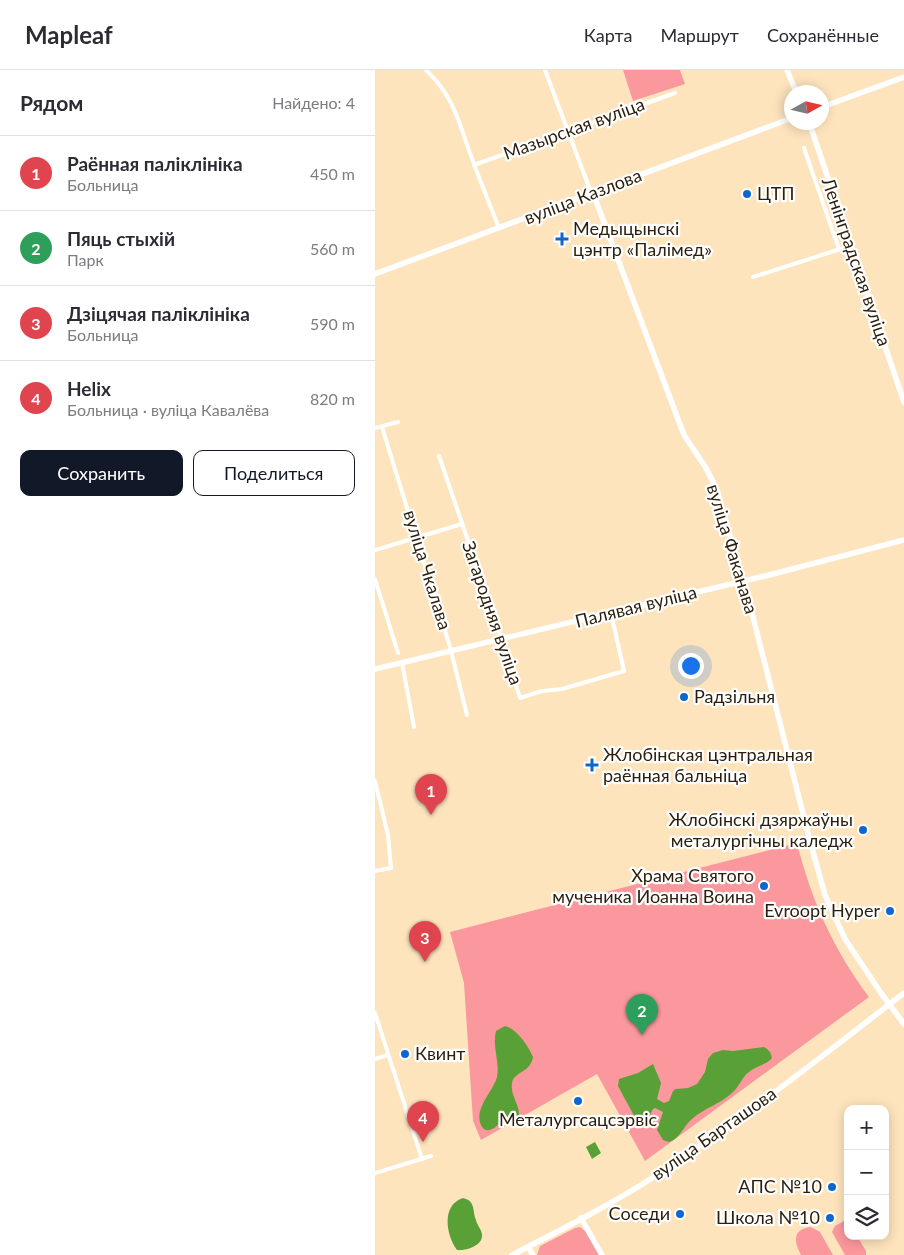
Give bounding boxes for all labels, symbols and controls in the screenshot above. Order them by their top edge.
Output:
text: Mapleaf [25,20,113,49]
text: Карта [584,24,632,46]
text: Маршрут [660,24,739,46]
text: Сохранённые [767,24,879,46]
north arrow [784,85,829,130]
text: Рядом [20,90,83,115]
street label: Мазырская вуліца [500,92,647,164]
text: Найдено: 4 [272,93,355,112]
text: Раённая паліклініка [67,152,243,175]
text: 1 [31,164,41,183]
text: 450 m [310,164,355,183]
street label: вуліца Казлова [521,164,644,229]
street label: Ленінградская вуліца [817,174,896,349]
text: Больница [67,175,139,194]
place label: ЦТП [757,182,795,204]
marker: ЦТП [741,188,753,200]
place label: Медыцынскі цэнтр «Палімед» [573,217,712,260]
text: Пяць стыхій [67,227,175,250]
marker: Медыцынскі цэнтр «Палімед» [555,232,569,246]
text: 2 [31,239,41,258]
text: 560 m [310,239,355,258]
text: Парк [67,250,104,269]
text: Дзіцячая паліклініка [67,302,250,325]
text: 3 [31,314,41,333]
text: 590 m [310,314,355,333]
text: Больница [67,325,139,344]
text: Helix [67,377,111,400]
text: 4 [31,389,41,408]
text: 820 m [310,389,355,408]
text: Больница · вуліца Кавалёва [67,400,269,419]
button: Сохранить [20,450,183,496]
button: Поделиться [193,450,355,496]
street label: вуліца Факанава [703,481,763,616]
street label: вуліца Чкалава [399,507,457,632]
street label: Загародняя вуліца [458,538,528,688]
street label: Палявая вуліца [573,580,699,632]
your location [678,653,704,679]
place label: Радзільня [694,685,775,707]
marker: Радзільня [678,691,690,703]
place label: Жлобінская цэнтральная раённая бальніца [603,743,813,786]
marker: Жлобінская цэнтральная раённая бальніца [585,758,599,772]
pin: 1 [415,774,447,815]
place label: Жлобінскі дзяржаўны металургічны каледж [669,808,853,851]
marker: Жлобінскі дзяржаўны металургічны каледж [857,824,869,836]
place label: Храма Святого мученика Иоанна Воина [552,864,754,907]
marker: Храма Святого мученика Иоанна Воина [758,880,770,892]
place label: Evroopt Hyper [764,899,880,921]
marker: Evroopt Hyper [884,905,896,917]
pin: 3 [409,921,441,962]
pin: 2 [626,994,658,1035]
place label: Квинт [415,1042,465,1064]
marker: Квинт [399,1048,411,1060]
street label: вуліца Барташова [647,1082,780,1184]
marker: Металургсацсэрвіс [572,1095,584,1107]
pin: 4 [407,1101,439,1142]
map controls [844,1105,889,1240]
button: + [844,1105,889,1150]
place label: Металургсацсэрвіс [499,1108,657,1130]
button: − [844,1150,889,1195]
place label: АПС №10 [738,1175,822,1197]
marker: АПС №10 [826,1181,838,1193]
button: layers [844,1195,889,1240]
place label: Соседи [609,1202,670,1224]
place label: Школа №10 [716,1206,820,1228]
marker: Соседи [674,1208,686,1220]
marker: Школа №10 [824,1212,836,1224]

